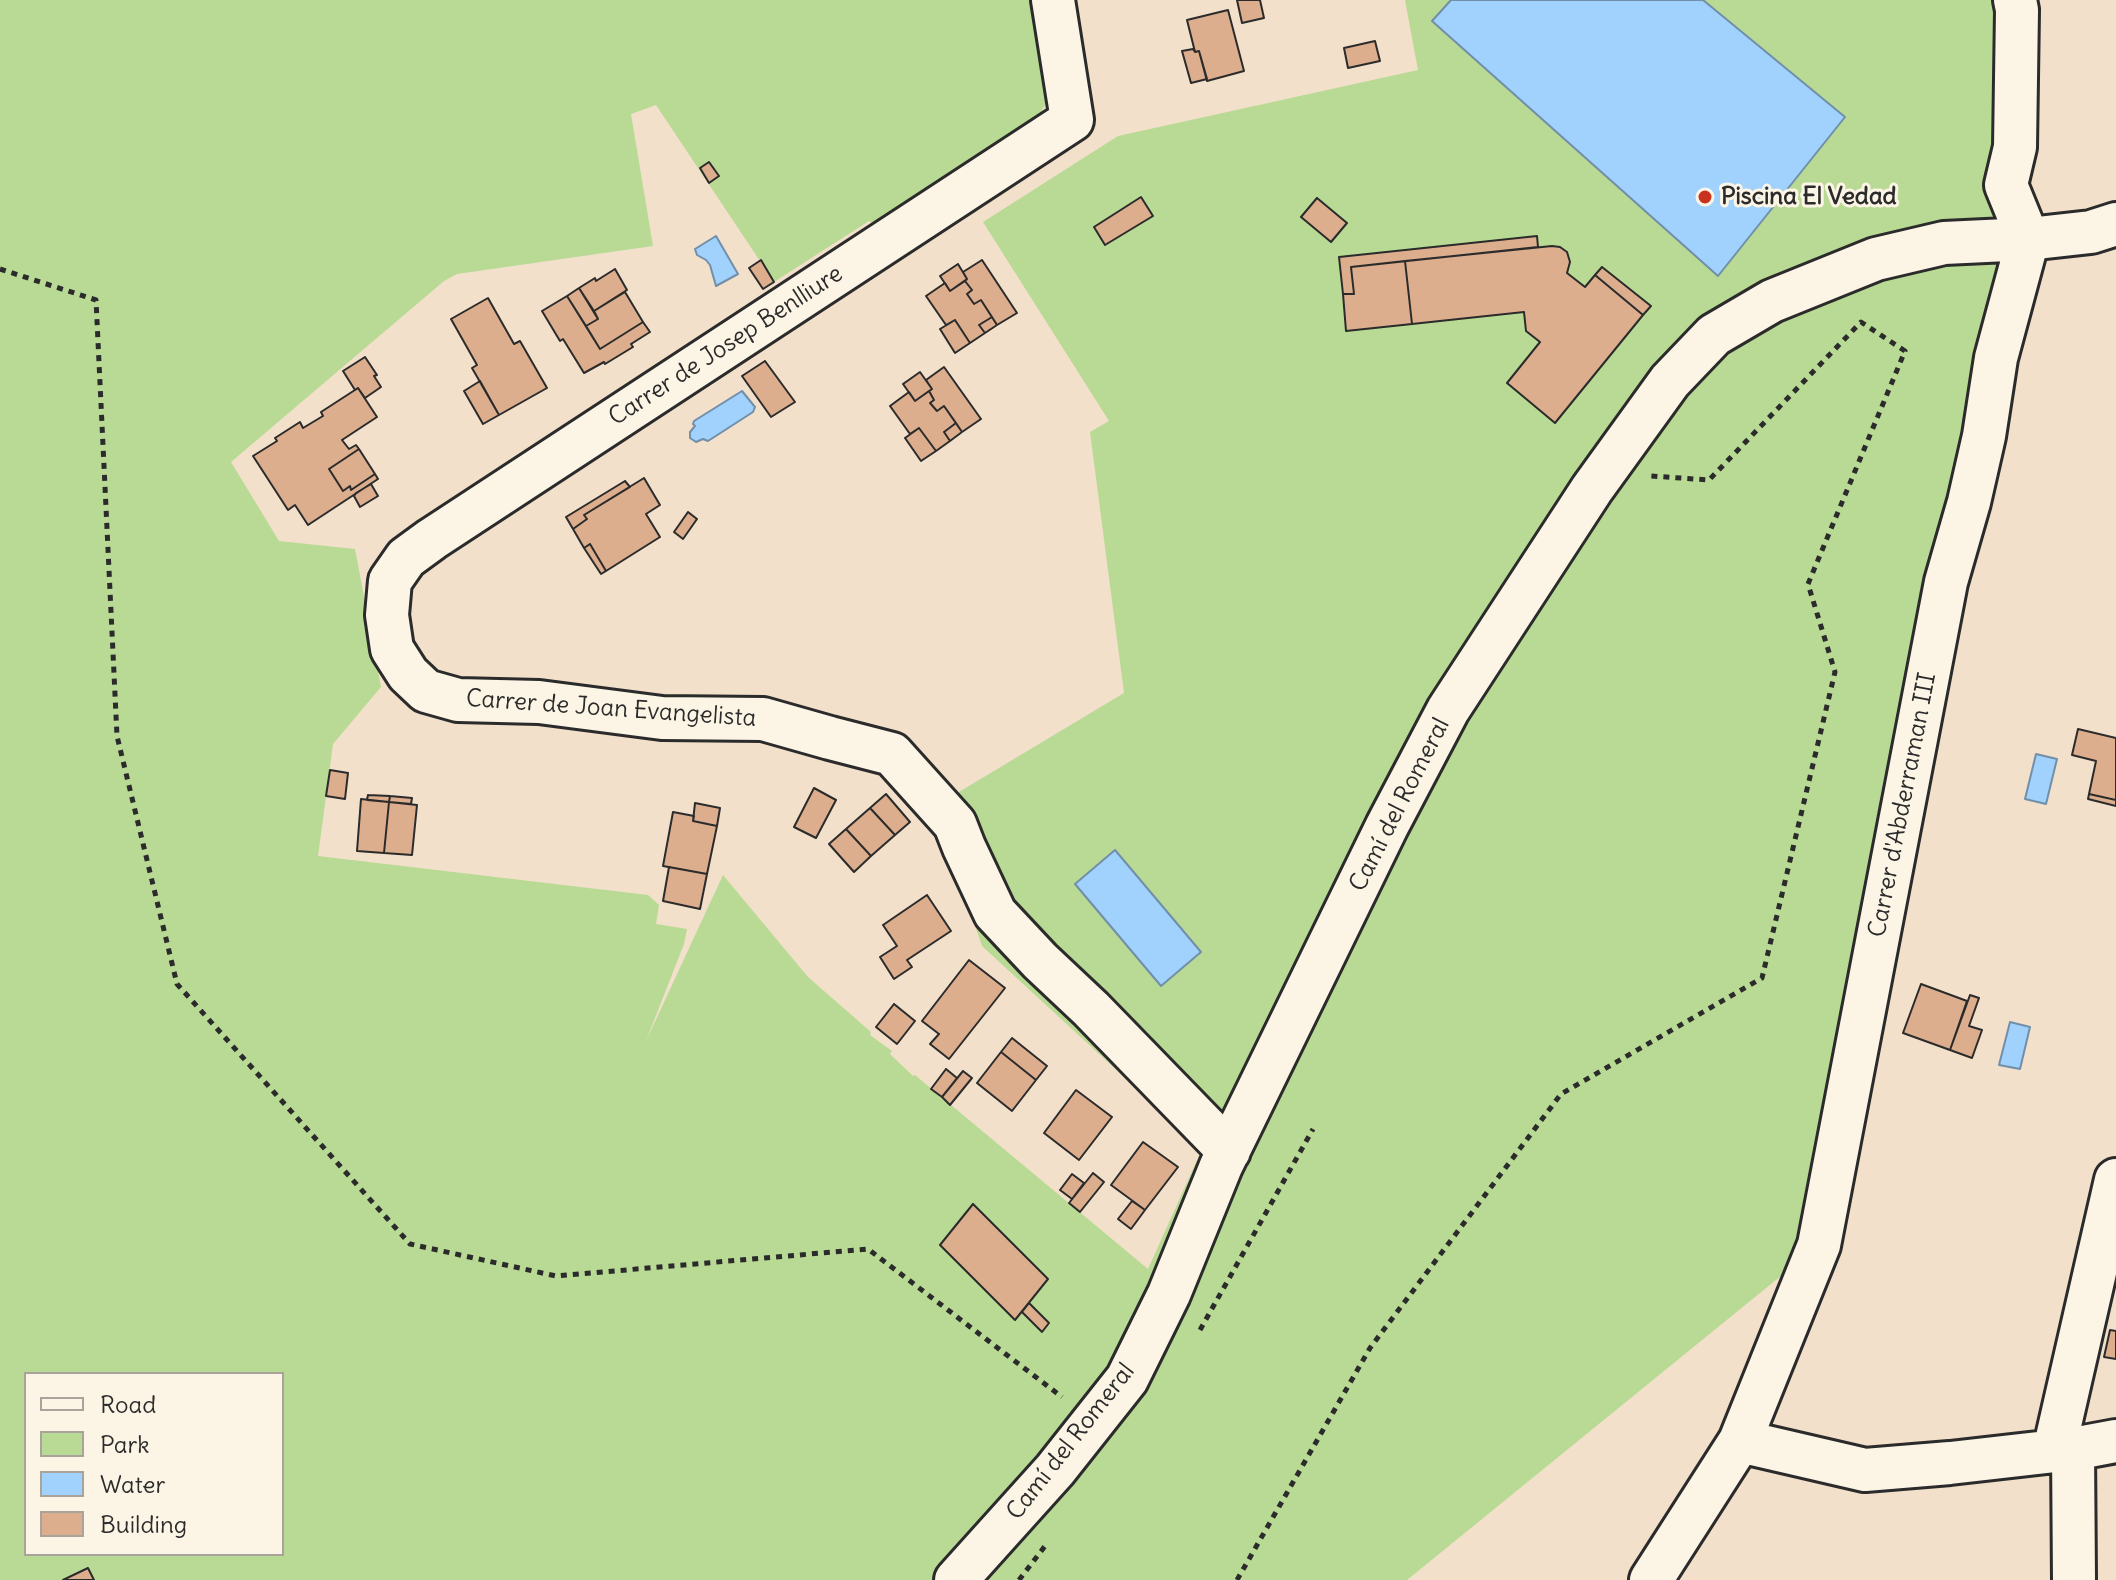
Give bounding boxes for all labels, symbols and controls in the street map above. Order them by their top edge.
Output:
place label: Piscina El Vedad [1721,183,1897,211]
marker: Piscina El Vedad [1696,188,1714,206]
street label: Carrer de Josep Benlliure [604,260,848,432]
street label: Carrer d'Abderraman III [1863,670,1943,940]
street label: Carrer de Joan Evangelista [465,684,757,734]
street label: Camí del Romeral [1344,714,1456,896]
street label: Camí del Romeral [1001,1358,1141,1526]
legend [24,1372,284,1556]
text: Road [100,1389,156,1419]
text: Park [100,1429,150,1459]
text: Water [100,1469,165,1499]
text: Building [100,1509,187,1539]

